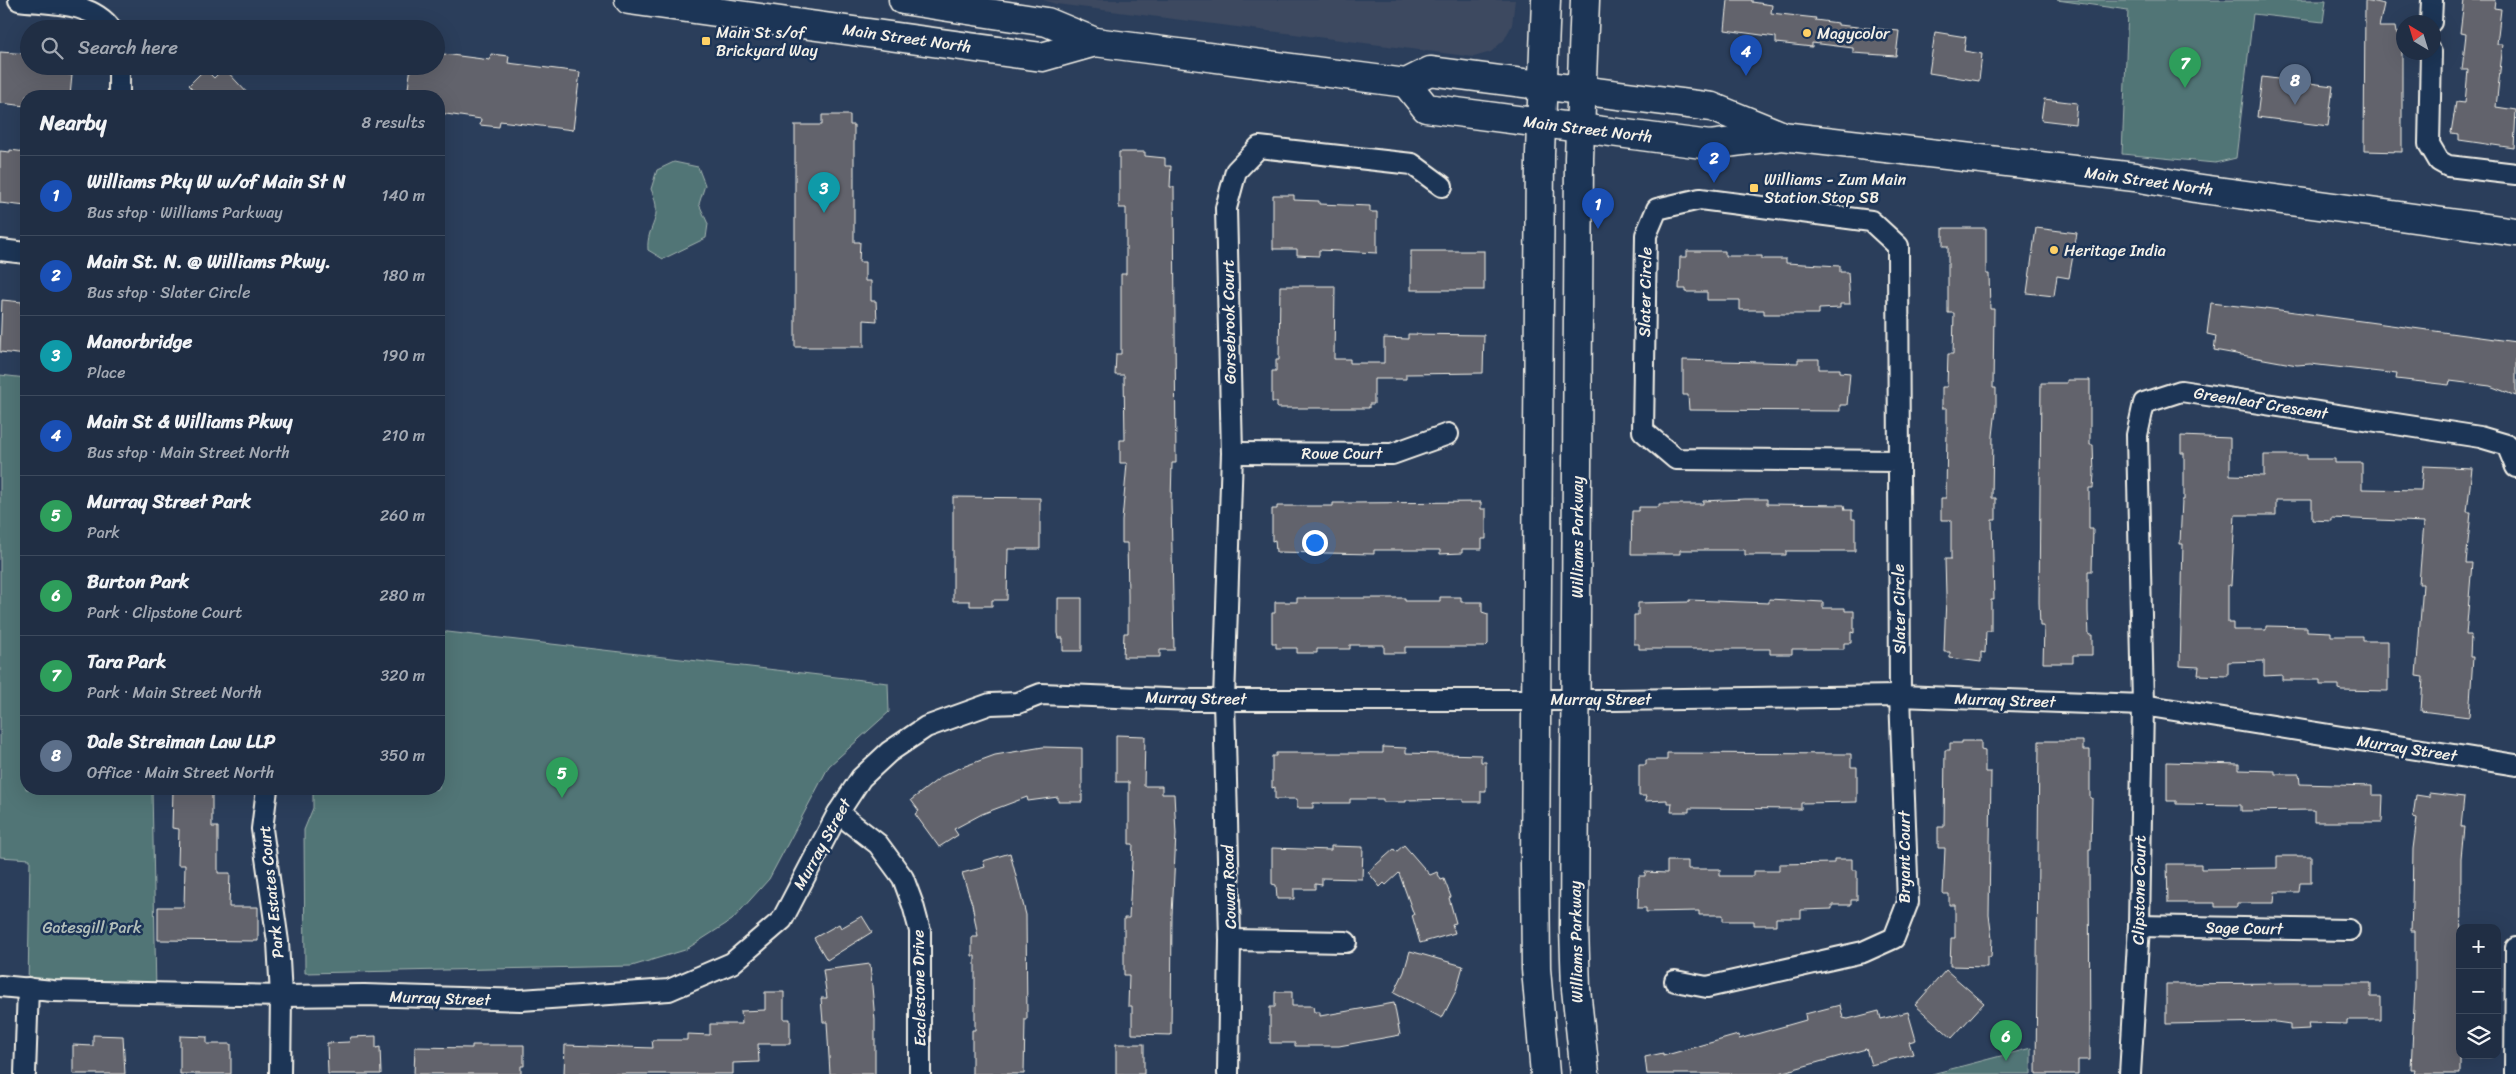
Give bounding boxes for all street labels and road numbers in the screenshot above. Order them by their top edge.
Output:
street label: Main Street North [841,15,973,61]
street label: Main Street North [1522,107,1654,151]
street label: Main Street North [2083,158,2215,204]
street label: Slater Circle [1630,247,1660,337]
street label: Gorsebrook Court [1213,260,1245,384]
street label: Greenleaf Crescent [2192,378,2331,428]
street label: Rowe Court [1302,439,1383,468]
street label: Williams Parkway [1563,475,1592,598]
street label: Slater Circle [1884,564,1914,654]
street label: Murray Street [1145,683,1247,713]
street label: Murray Street [1954,684,2057,716]
street label: Murray Street [1550,685,1652,714]
street label: Murray Street [2355,726,2460,770]
street label: Murray Street [785,792,859,895]
street label: Bryant Court [1890,810,1919,903]
street label: Park Estates Court [250,824,292,960]
street label: Clipstone Court [2124,835,2154,945]
street label: Cowan Road [1213,843,1245,930]
street label: Williams Parkway [1560,880,1592,1003]
street label: Sage Court [2205,913,2284,943]
street label: Ecclestone Drive [903,929,935,1047]
street label: Murray Street [389,982,492,1014]

